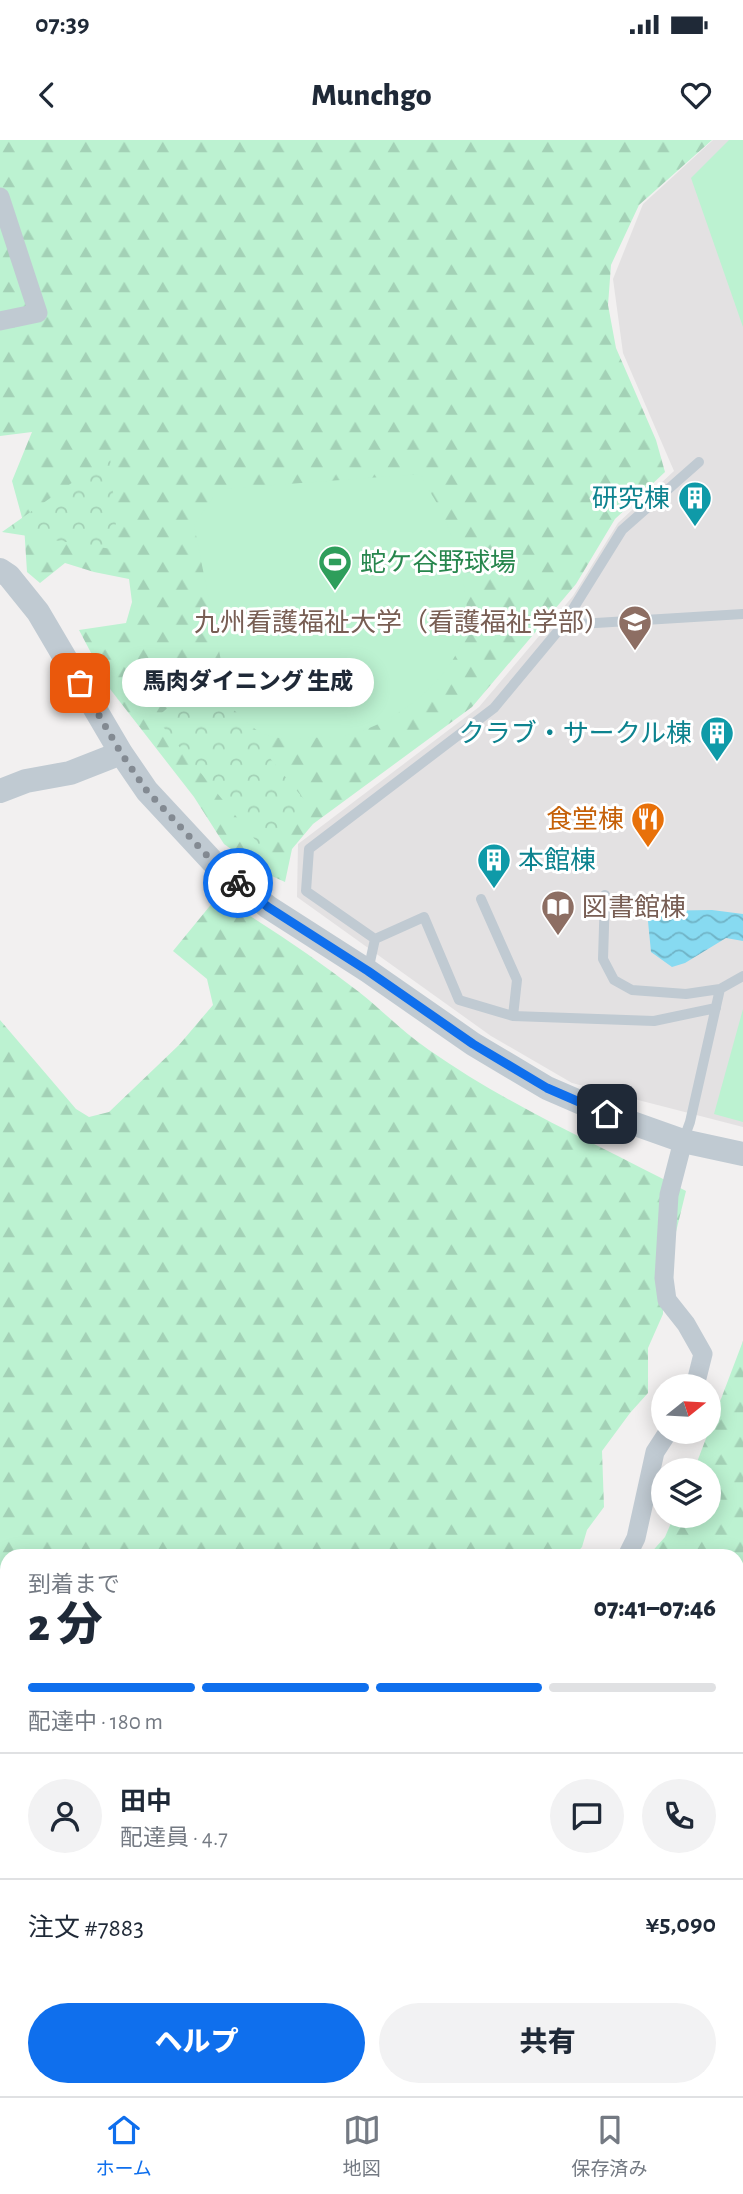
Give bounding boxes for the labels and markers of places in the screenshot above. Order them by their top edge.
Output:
building icon: 研究棟 [676,479,714,528]
place label: 研究棟 [592,485,670,512]
sports icon: 蛇ケ谷野球場 [316,543,354,592]
place label: 蛇ケ谷野球場 [360,549,516,576]
school or university icon: 九州看護福祉大学（看護福祉学部） [616,603,654,652]
place label: 九州看護福祉大学（看護福祉学部） [194,608,610,636]
pin [50,653,110,713]
callout: 馬肉ダイニング 生成 [122,658,374,708]
building icon: クラブ・サークル棟 [698,714,736,763]
place label: クラブ・サークル棟 [459,719,692,747]
restaurant icon: 食堂棟 [629,800,667,849]
place label: 食堂棟 [546,805,624,833]
building icon: 本館棟 [475,841,513,890]
place label: 本館棟 [518,847,596,874]
library icon: 図書館棟 [539,888,577,937]
place label: 図書館棟 [582,894,686,921]
pin [577,1084,637,1144]

